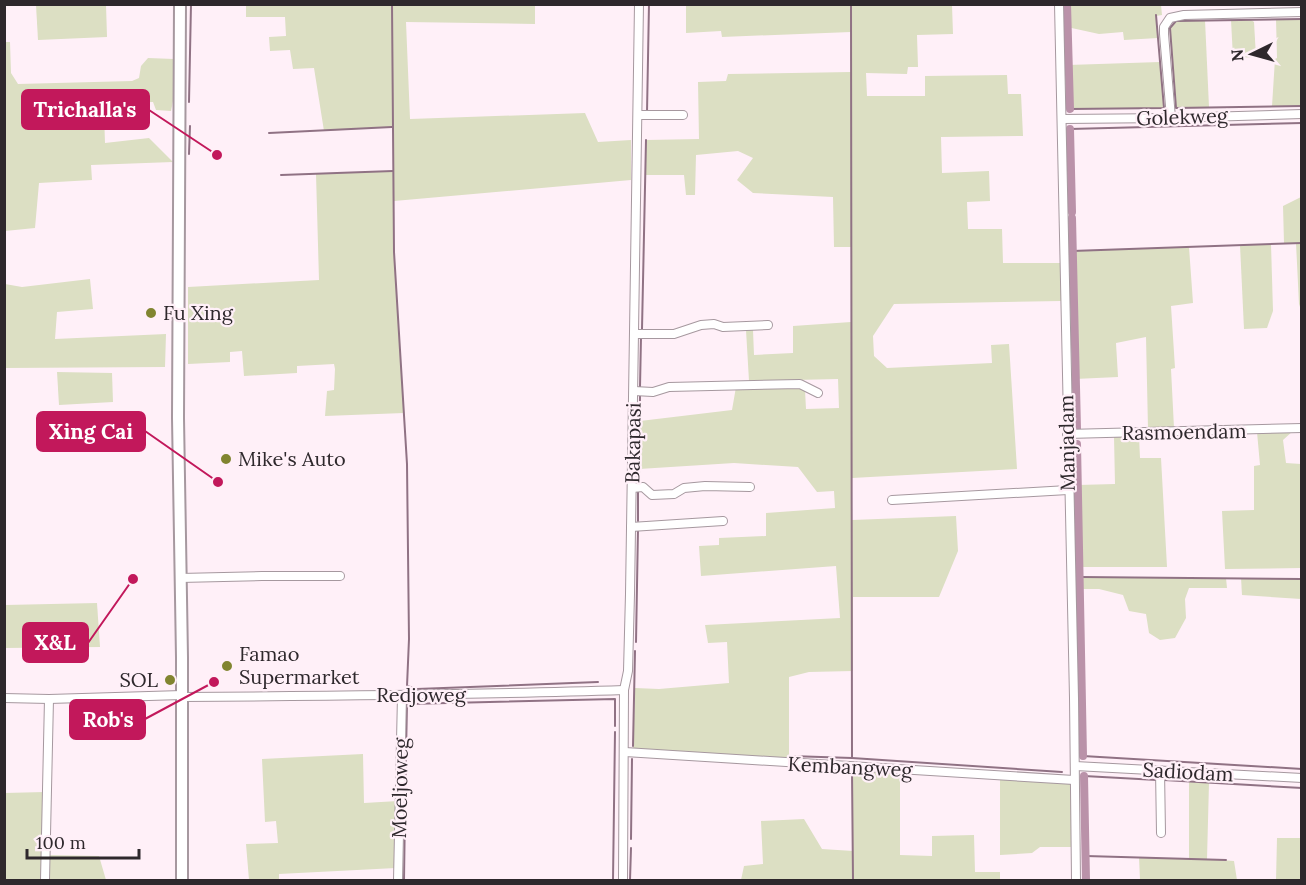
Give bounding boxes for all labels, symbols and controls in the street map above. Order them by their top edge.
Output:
north arrow [1222,24,1282,84]
text: N [1227,48,1248,62]
callout: Trichalla's [22,90,149,129]
text: Trichalla's [34,96,136,123]
street label: Golekweg [1136,102,1229,131]
place label: Fu Xing [163,300,234,325]
marker: Fu Xing [144,306,158,320]
street label: Manjadam [1053,394,1080,491]
street label: Bakapasi [619,402,646,484]
callout: Xing Cai [37,412,145,451]
text: Xing Cai [49,418,133,445]
street label: Rasmoendam [1121,418,1247,445]
place label: Mike's Auto [238,446,346,471]
marker: Mike's Auto [219,452,233,466]
callout: X&L [23,623,88,662]
text: X&L [34,629,76,656]
place label: Famao Supermarket [239,641,360,689]
marker: Famao Supermarket [220,659,234,673]
place label: SOL [119,667,158,692]
marker: SOL [163,673,177,687]
street label: Redjoweg [376,682,467,707]
callout: Rob's [70,700,145,739]
text: Rob's [82,706,134,733]
street label: Moeljoweg [386,737,413,839]
street label: Kembangweg [787,751,914,782]
street label: Sadiodam [1142,757,1234,786]
scale bar [27,822,140,860]
text: 100 m [36,831,86,854]

